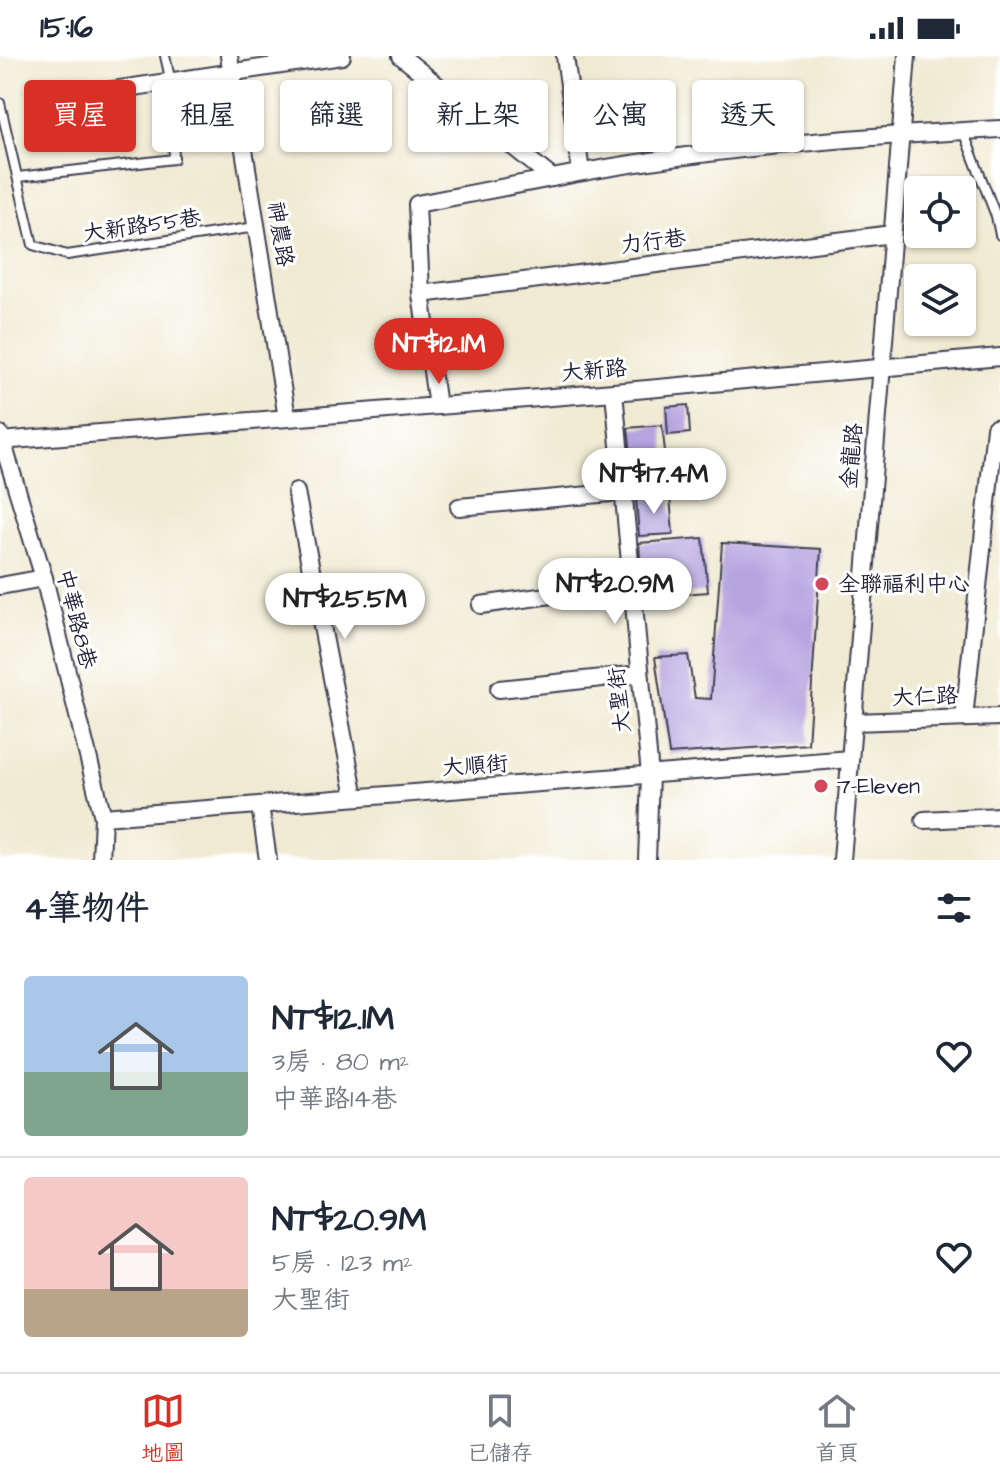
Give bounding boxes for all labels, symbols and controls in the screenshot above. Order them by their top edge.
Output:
text: 15:16 [40,7,93,49]
chip: 買屋 [24,80,136,152]
chip: 租屋 [152,80,264,152]
chip: 篩選 [280,80,392,152]
chip: 新上架 [408,80,548,152]
chip: 公寓 [564,80,676,152]
chip: 透天 [692,80,804,152]
map controls [904,176,976,336]
button: locate [904,176,976,248]
street label: 神農路 [260,199,300,269]
street label: 大新路55巷 [81,202,203,250]
street label: 力行巷 [618,223,688,261]
button: layers [904,264,976,336]
pin: NT$12.1M [356,318,522,386]
text: NT$12.1M [392,326,486,362]
street label: 大新路 [560,353,628,389]
street label: 金龍路 [834,422,870,490]
pin: NT$17.4M [571,448,737,516]
text: NT$17.4M [599,456,709,492]
pin: NT$20.9M [532,558,698,626]
street label: 中華路8巷 [49,566,103,672]
text: NT$20.9M [556,566,674,602]
place label: 全聯福利中心 [838,569,970,600]
pin: NT$25.5M [262,573,428,641]
marker: 全聯福利中心 [813,575,831,593]
text: NT$25.5M [283,581,407,617]
street label: 大聖街 [601,666,639,734]
street label: 大仁路 [891,680,959,714]
street label: 大順街 [441,748,509,784]
place label: 7-Eleven [837,771,920,802]
marker: 7-Eleven [812,777,830,795]
text: 4筆物件 [24,885,149,933]
icon: filters [932,886,976,930]
text: NT$12.1M [272,995,395,1043]
icon: home [88,1008,184,1104]
icon: heart [932,1034,976,1078]
text: 3房 · 80 m² [272,1044,409,1080]
text: 中華路14巷 [272,1081,397,1117]
text: NT$20.9M [272,1196,427,1244]
icon: home [88,1209,184,1305]
icon: heart [932,1235,976,1279]
text: 5房 · 123 m² [272,1245,413,1281]
text: 大聖街 [272,1282,350,1318]
tab: 地圖 [141,1389,185,1469]
tab: 已儲存 [467,1389,533,1469]
tab: 首頁 [815,1389,859,1469]

